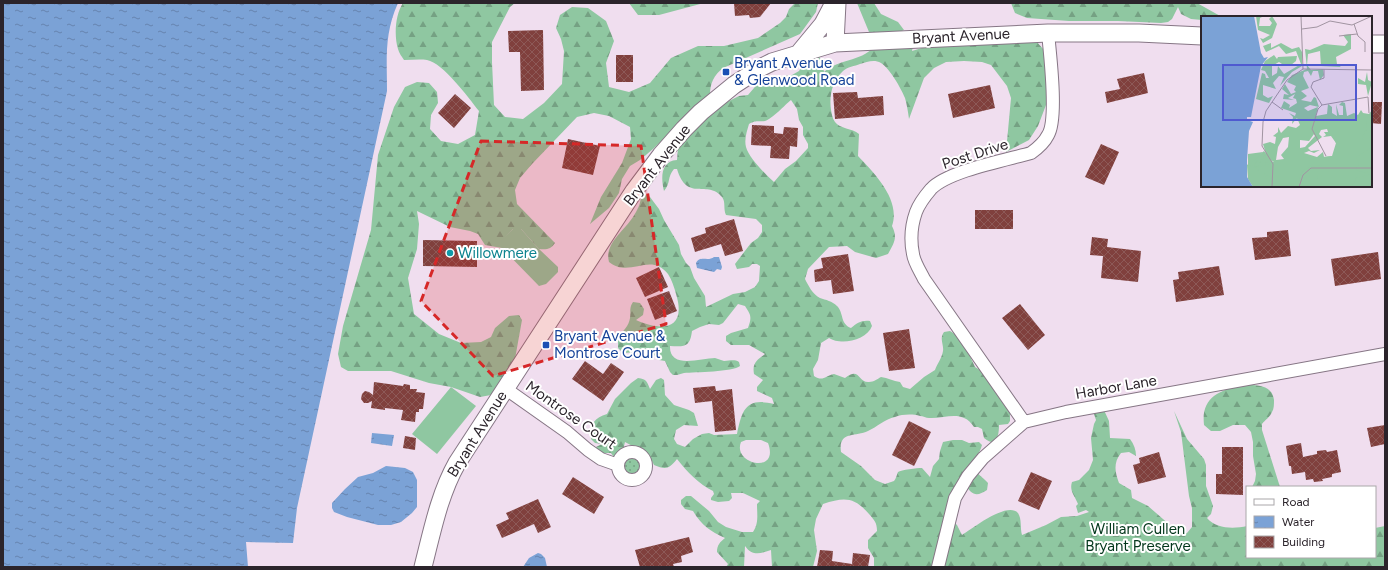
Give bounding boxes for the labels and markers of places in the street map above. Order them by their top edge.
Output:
place label: Bryant Avenue & Glenwood Road [734,54,855,89]
marker: Bryant Avenue & Glenwood Road [721,67,731,77]
place label: Willowmere [458,244,537,262]
marker: Willowmere [445,248,455,258]
place label: Bryant Avenue & Montrose Court [554,327,666,362]
marker: Bryant Avenue & Montrose Court [541,340,551,350]

